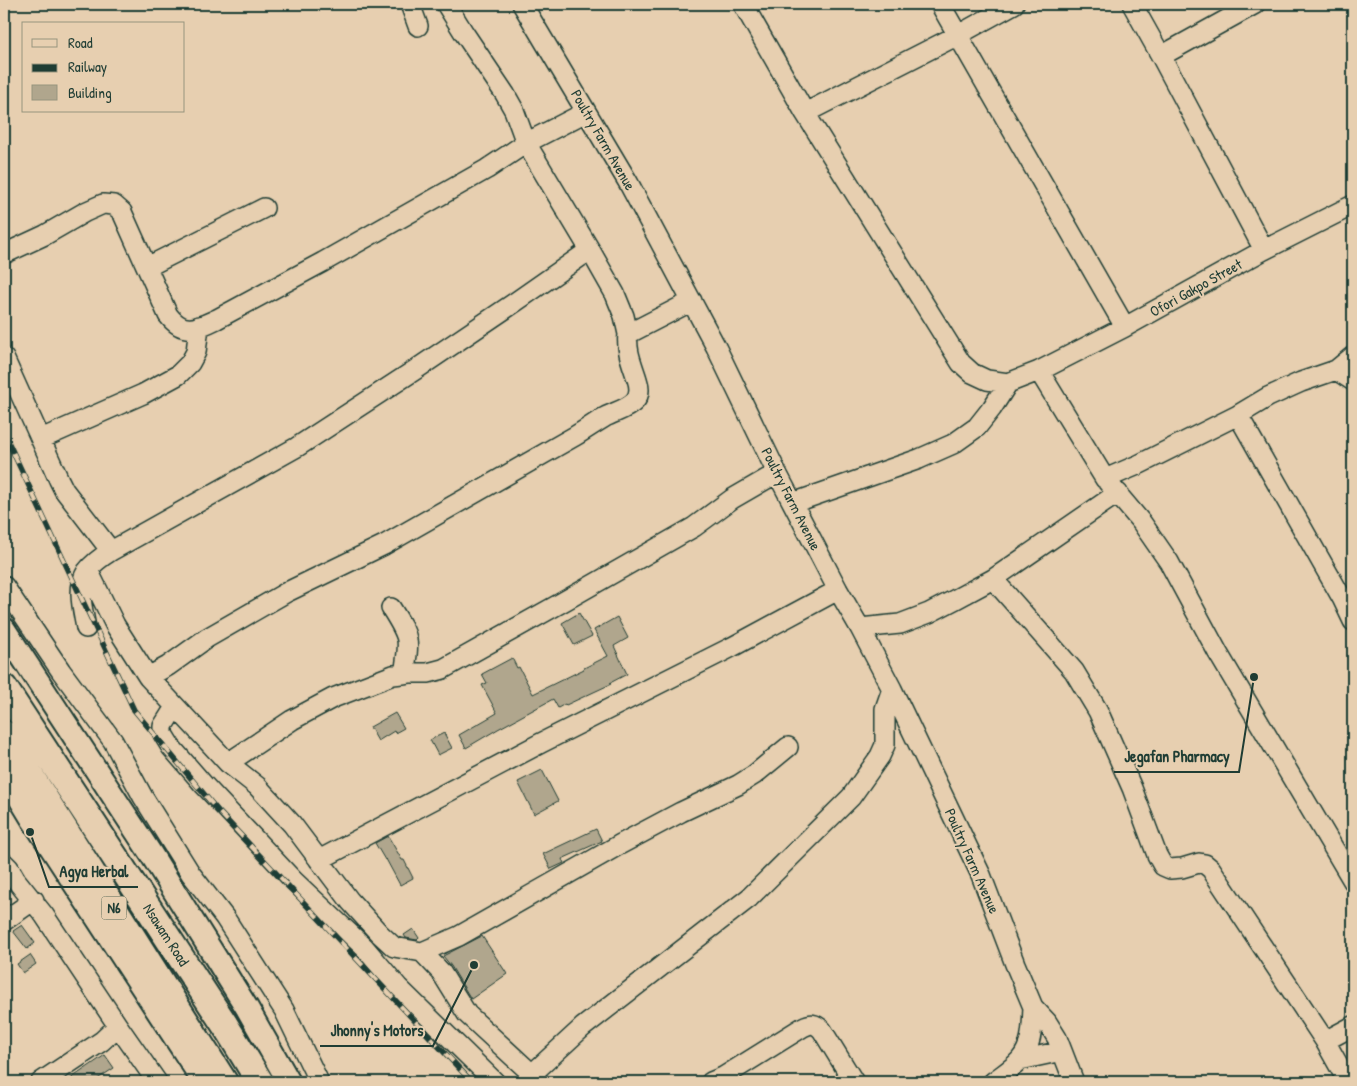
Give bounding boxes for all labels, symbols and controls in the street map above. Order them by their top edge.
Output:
legend [22,22,185,112]
text: Road [68,32,93,53]
text: Railway [68,56,107,77]
text: Building [68,82,112,103]
street label: Poultry Farm Avenue [566,86,641,194]
street label: Ofori Gakpo Street [1146,253,1246,322]
street label: Poultry Farm Avenue [756,444,826,554]
callout: Jegafan Pharmacy [1114,741,1239,772]
text: Jegafan Pharmacy [1124,745,1230,768]
street label: Poultry Farm Avenue [940,805,1005,917]
callout: Agya Herbal [49,856,138,887]
text: Agya Herbal [60,860,129,883]
road number: N6 [102,896,126,920]
street label: Nsawam Road [138,899,195,970]
callout: Jhonny's Motors [320,1015,433,1046]
text: Jhonny's Motors [330,1019,424,1042]

